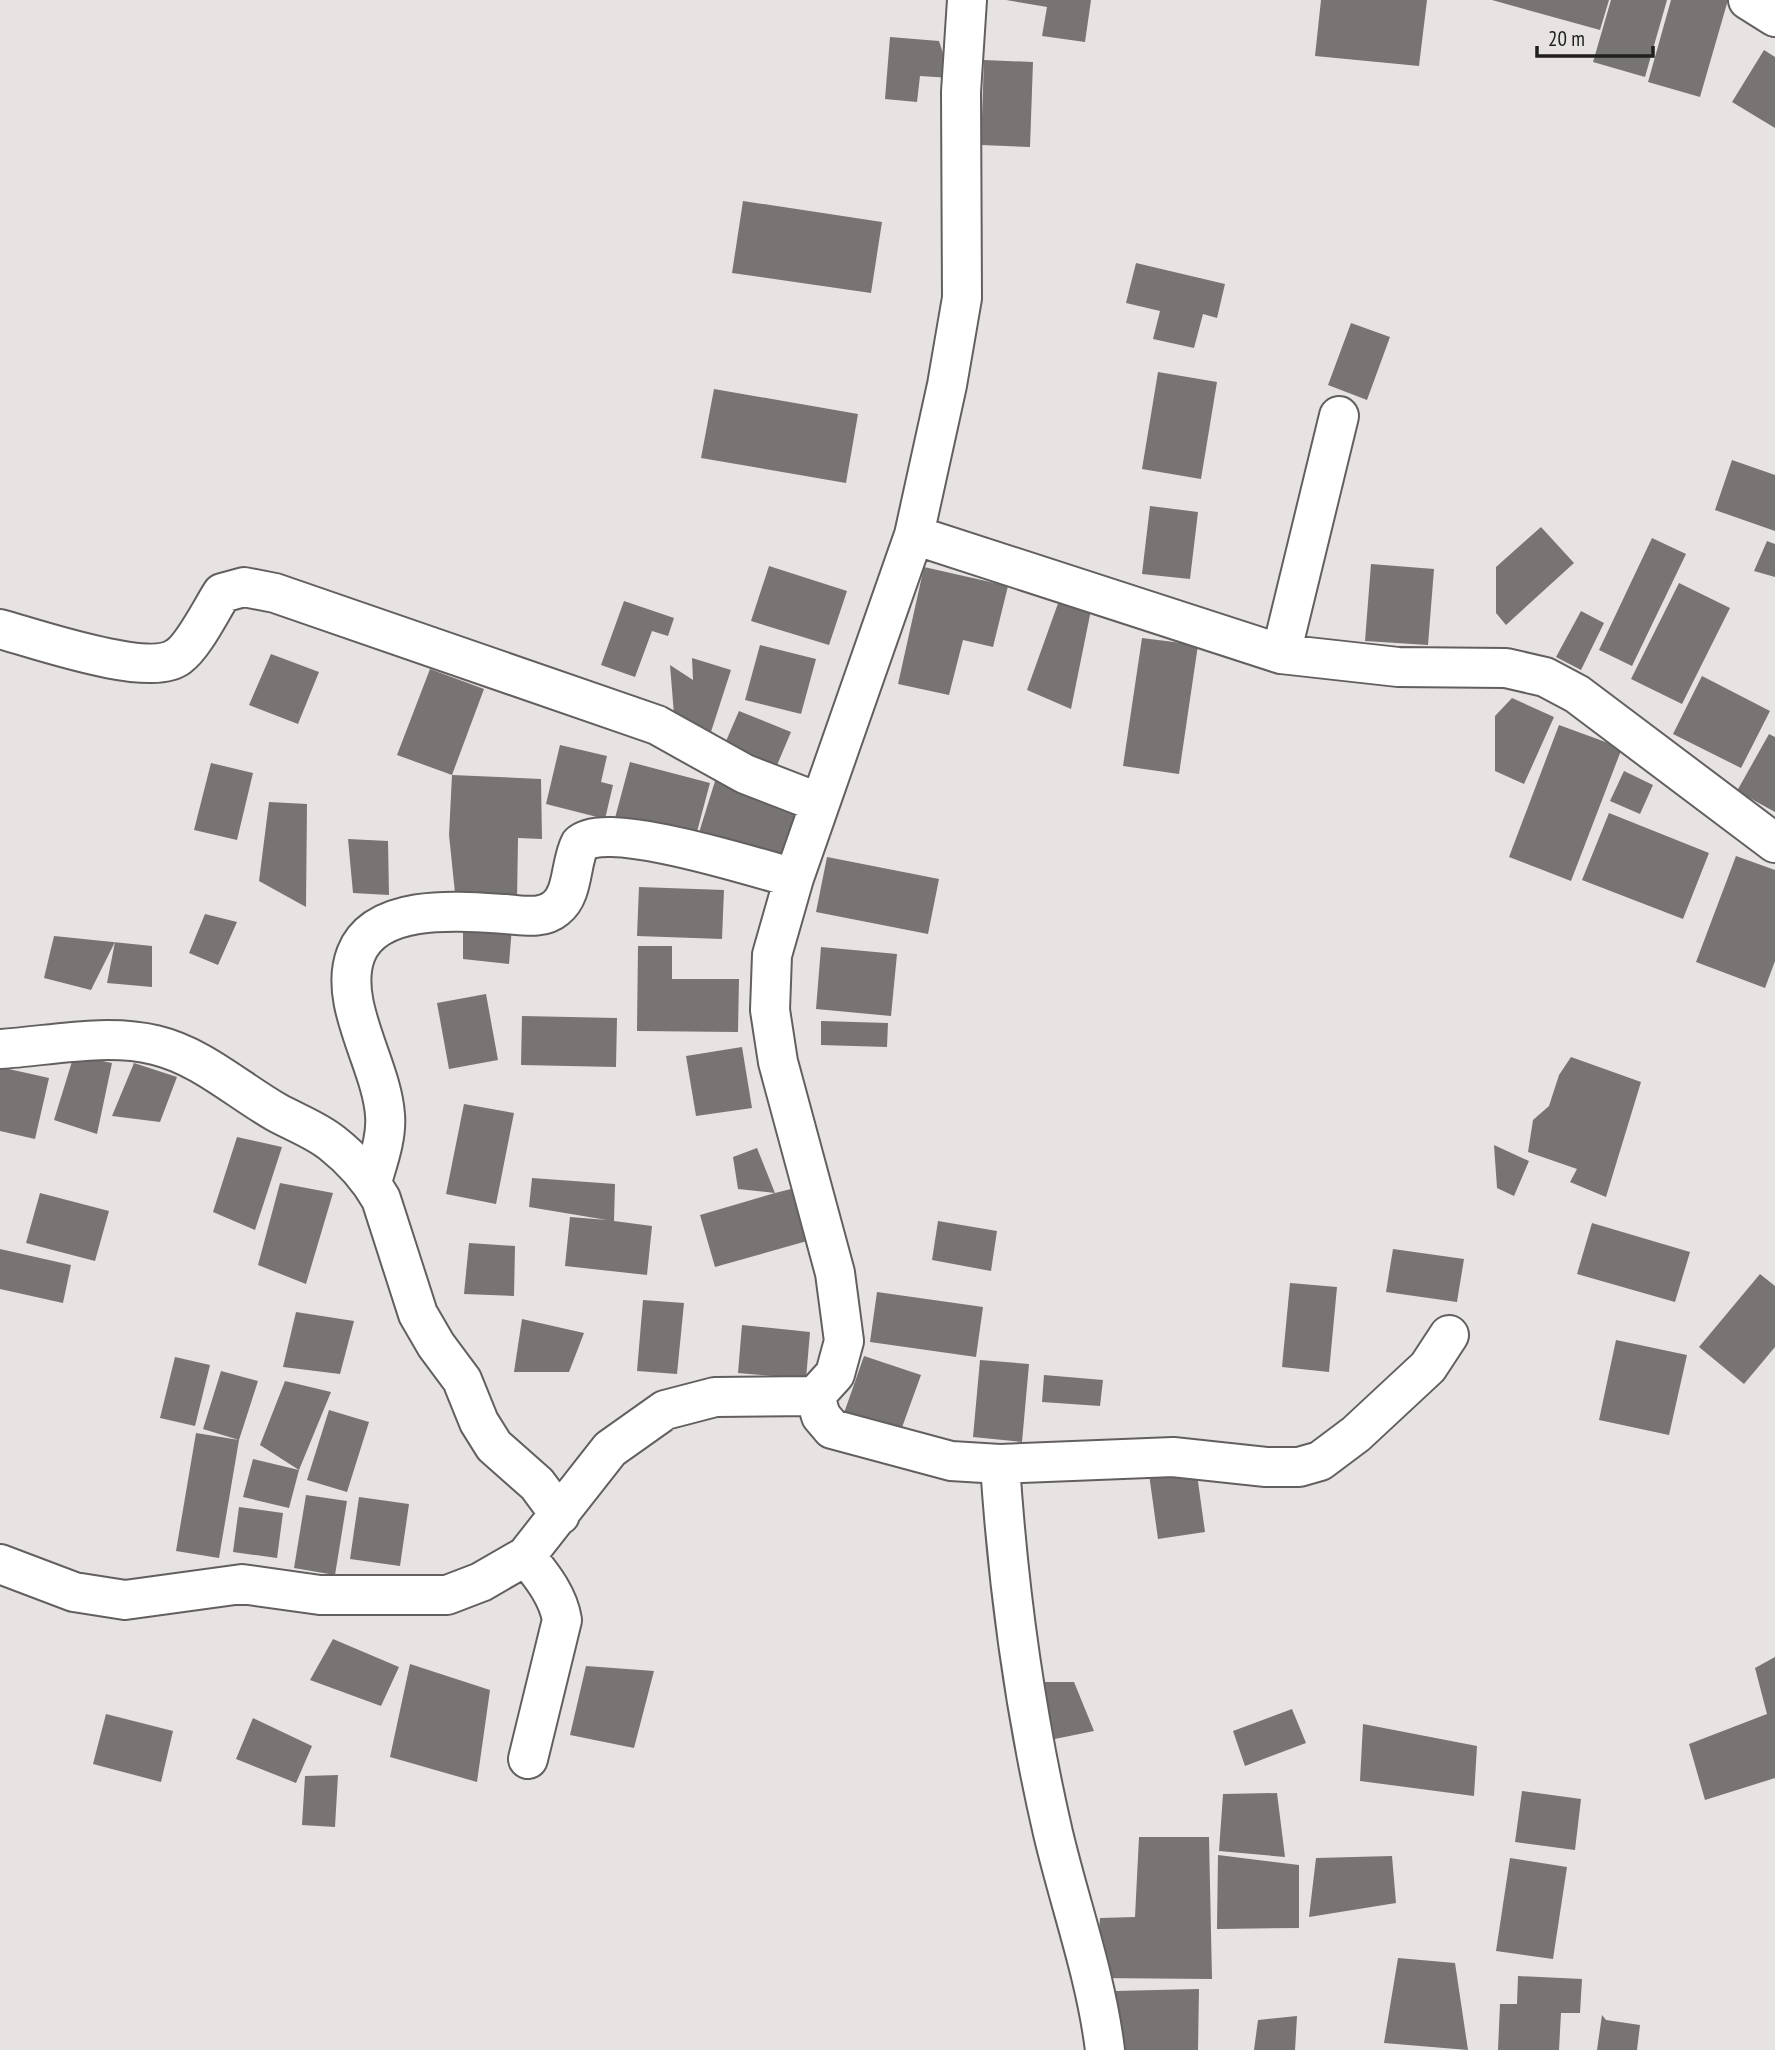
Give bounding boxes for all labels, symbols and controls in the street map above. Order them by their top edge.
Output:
scale bar [1537,14,1652,58]
text: 20 m [1548,25,1585,52]

